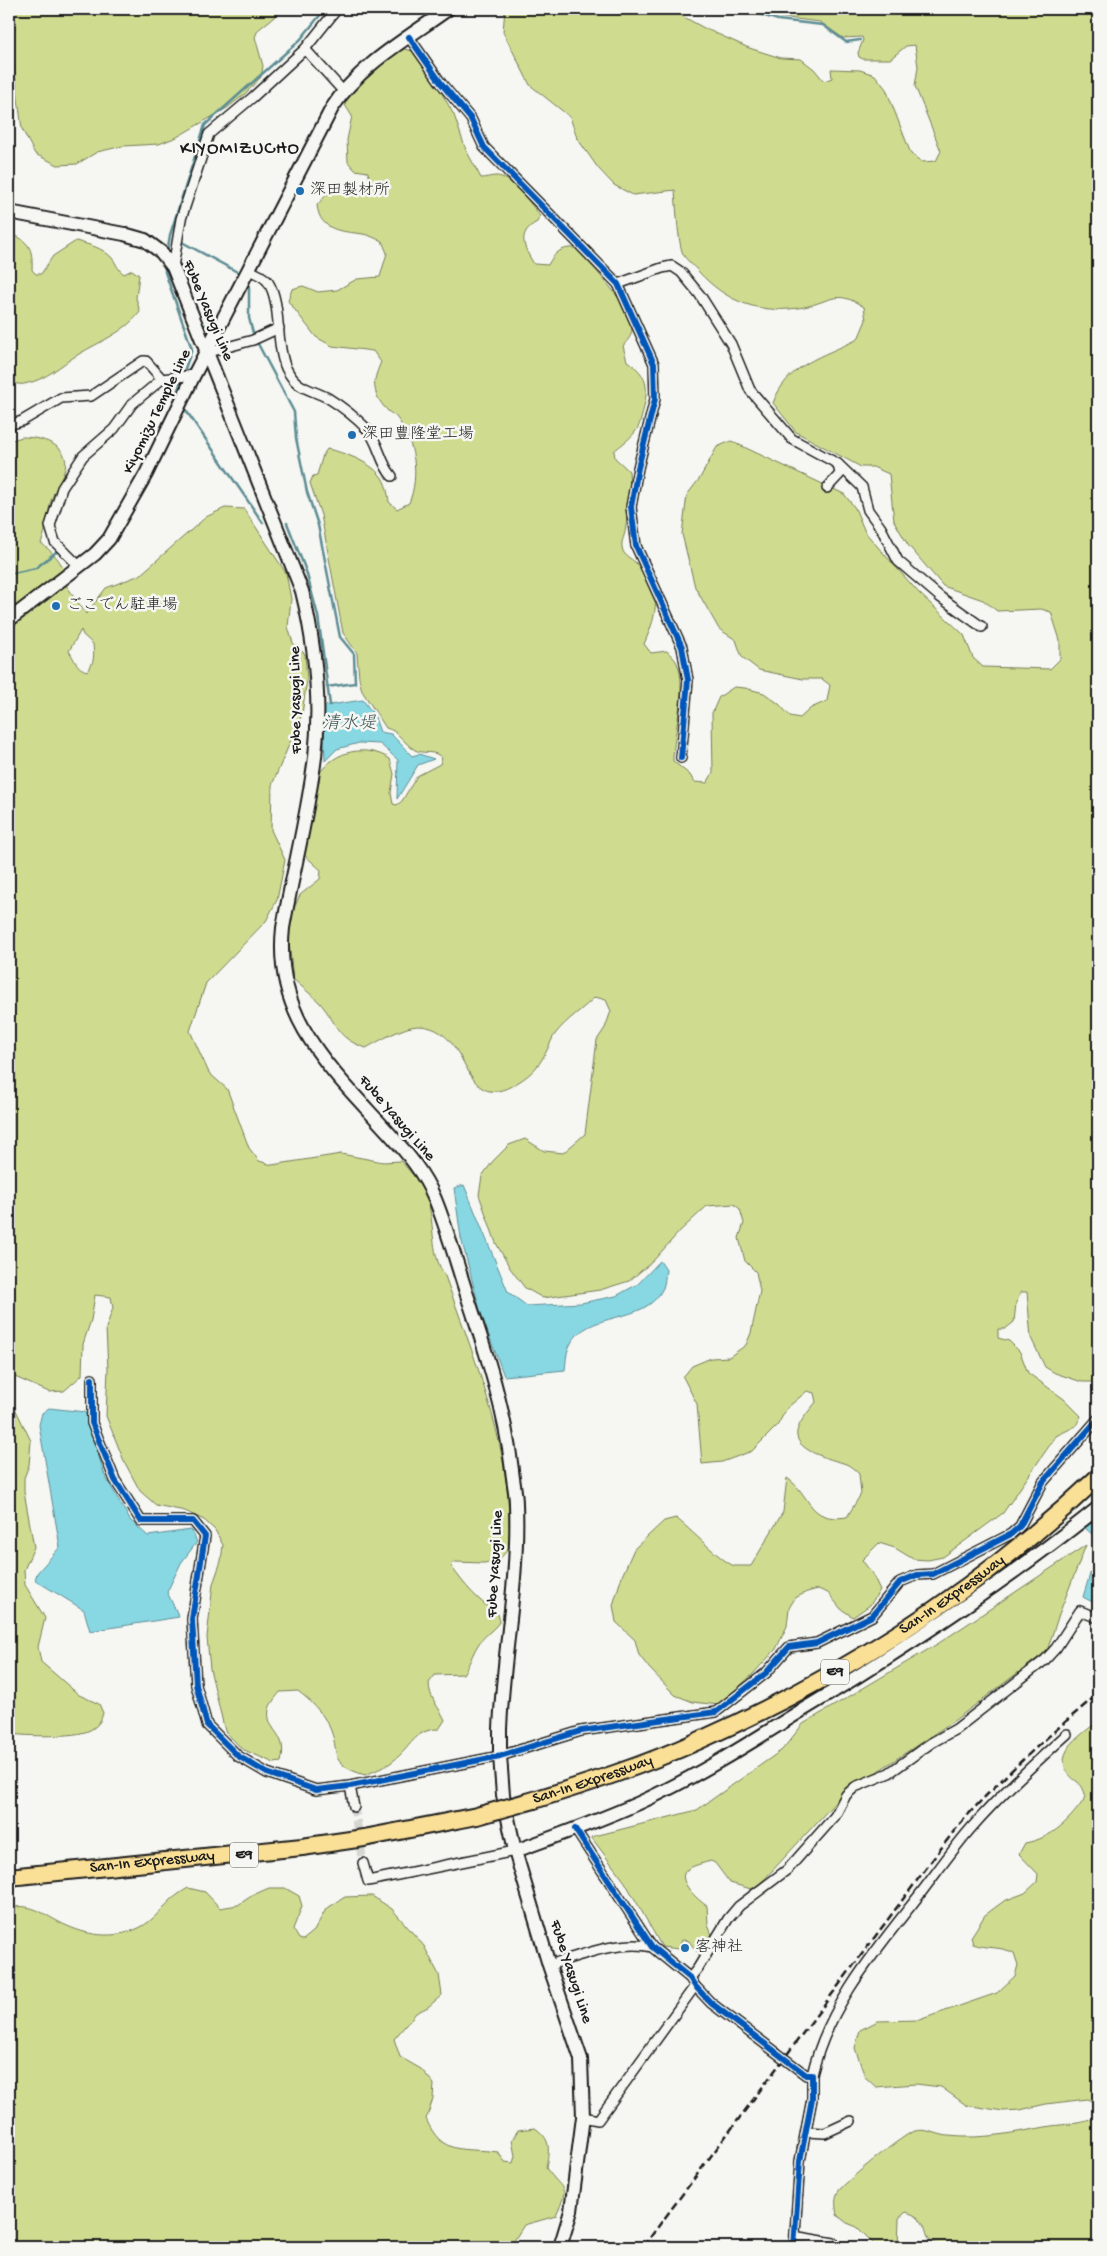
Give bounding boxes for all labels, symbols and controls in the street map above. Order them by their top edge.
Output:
district label: KIYOMIZUCHO [180,138,300,161]
place label: 深田製材所 [310,181,390,201]
marker: 深田製材所 [294,185,306,197]
street label: Fube Yasugi Line [177,257,237,365]
street label: Kiyomizu Temple Line [120,346,197,477]
place label: 深田豊隆堂工場 [362,425,474,445]
marker: 深田豊隆堂工場 [346,429,358,441]
place label: ごこでん駐車場 [66,596,178,616]
marker: ごこでん駐車場 [50,600,62,612]
street label: Fube Yasugi Line [287,645,307,755]
water label: 清水堤 [322,713,377,735]
street label: Fube Yasugi Line [353,1071,439,1166]
street label: Fube Yasugi Line [484,1509,508,1619]
street label: San-In Expressway [896,1551,1009,1640]
road number: E9 [821,1660,849,1684]
street label: San-In Expressway [531,1751,656,1809]
road number: E9 [230,1842,258,1868]
street label: San-In Expressway [89,1846,216,1878]
street label: Fube Yasugi Line [544,1917,596,2027]
place label: 客神社 [695,1938,743,1958]
marker: 客神社 [679,1942,691,1954]

